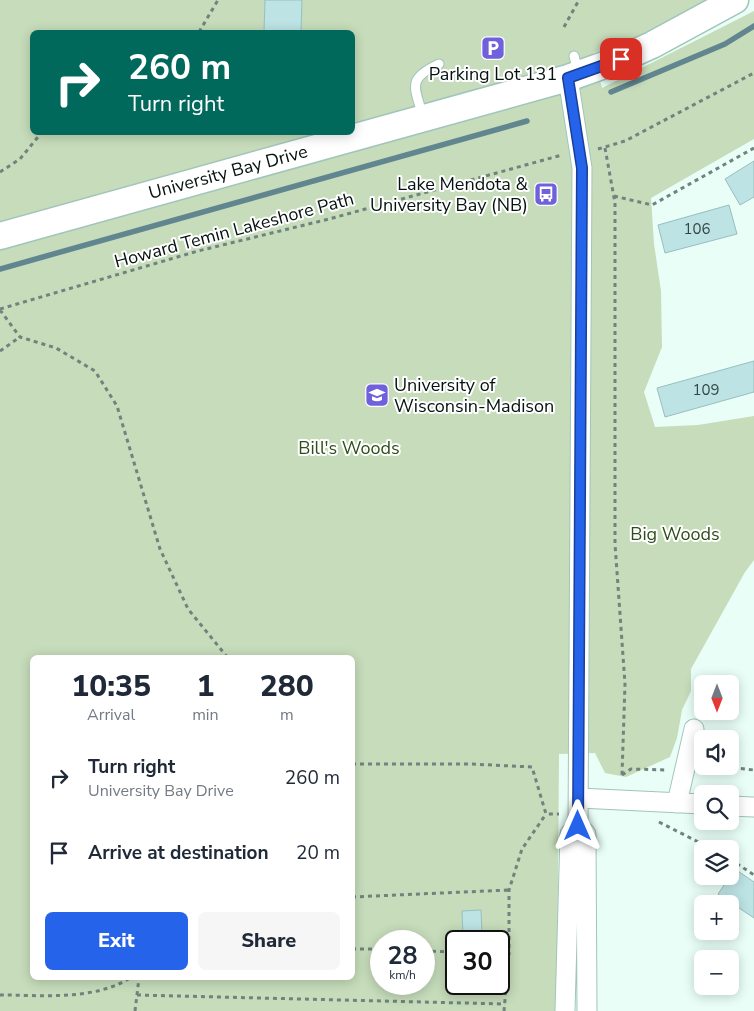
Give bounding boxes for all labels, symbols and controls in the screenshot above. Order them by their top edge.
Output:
parking icon: Parking Lot 131 [480,35,506,61]
pin [600,38,642,80]
text: 260 m [128,44,231,91]
icon: arrive [607,45,635,73]
icon: right [45,50,110,115]
place label: Parking Lot 131 [429,62,557,86]
text: Turn right [128,89,224,119]
street label: University Bay Drive [146,139,310,205]
place label: Lake Mendota & University Bay (NB) [370,172,529,217]
bus stop icon: Lake Mendota & University Bay (NB) [533,181,559,207]
street label: Howard Temin Lakeshore Path [112,186,356,274]
house number: 106 [683,219,711,239]
place label: University of Wisconsin-Madison [394,373,554,418]
house number: 109 [692,380,720,400]
school or university icon: University of Wisconsin-Madison [364,382,390,408]
park label: Bill's Woods [298,436,400,460]
park label: Big Woods [630,522,720,546]
text: 10:35 [71,666,151,707]
text: 1 [196,666,214,707]
text: 280 [260,666,314,707]
north arrow [694,675,739,720]
map controls [694,675,739,995]
text: Arrival [87,704,135,726]
text: min [192,704,219,726]
text: m [280,704,294,726]
button: sound [694,730,739,775]
text: Turn right [88,754,175,780]
icon: right [45,764,73,792]
text: 260 m [285,765,340,791]
text: University Bay Drive [88,780,234,802]
button: search [694,785,739,830]
position arrow [551,799,603,851]
icon: arrive [45,839,73,867]
text: Arrive at destination [88,840,269,866]
text: 20 m [296,840,340,866]
button: layers [694,840,739,885]
button: + [694,895,739,940]
button: Exit [45,912,188,970]
button: Share [198,912,340,970]
speed limit sign: 30 [445,930,510,995]
text: 28 [387,939,418,973]
button: − [694,950,739,995]
text: km/h [389,967,416,983]

